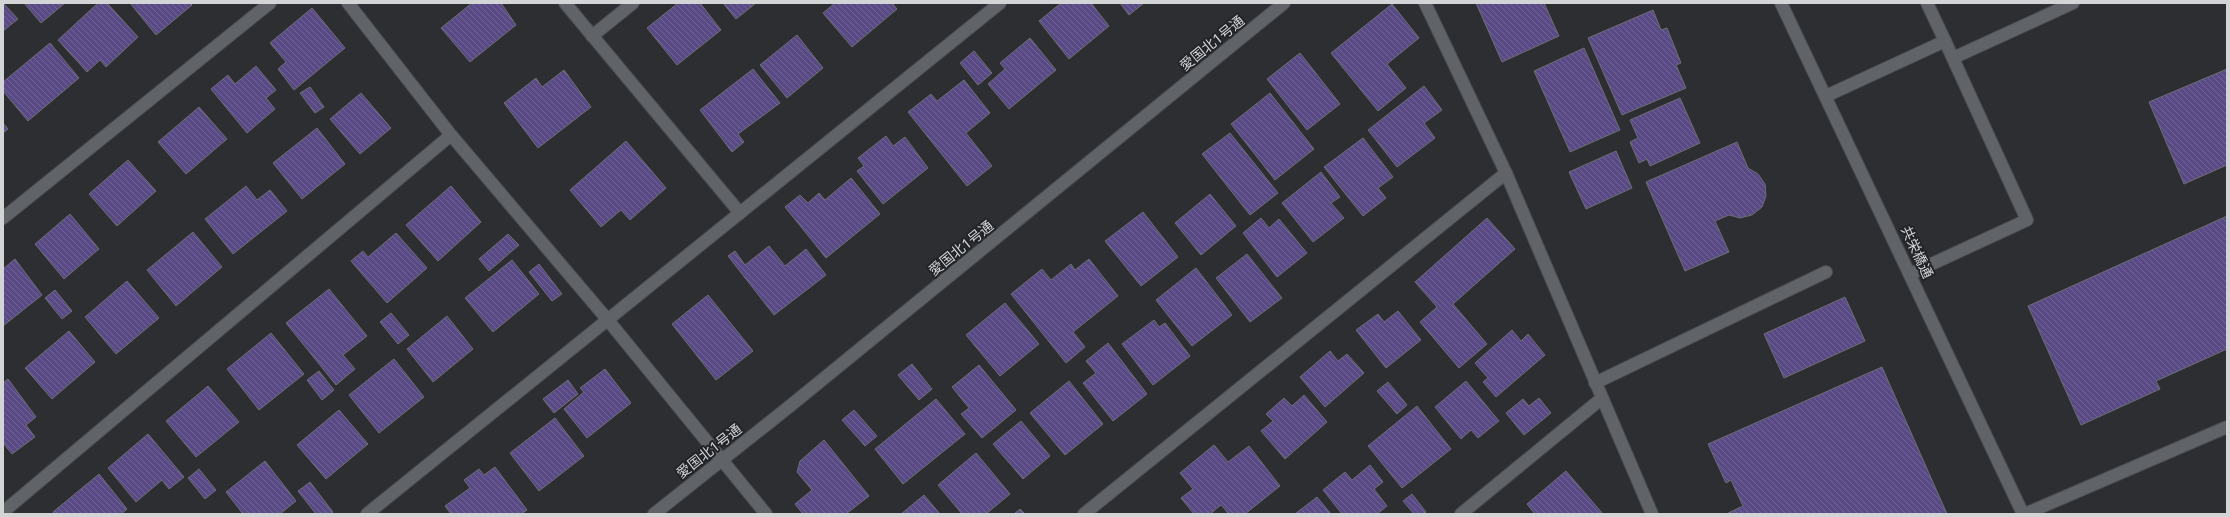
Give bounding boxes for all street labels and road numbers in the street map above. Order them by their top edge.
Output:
street label: 愛国北1号通 [1175,11,1248,75]
street label: 愛国北1号通 [924,216,997,280]
street label: 共栄橋通 [1897,222,1938,281]
street label: 愛国北1号通 [672,419,745,482]

